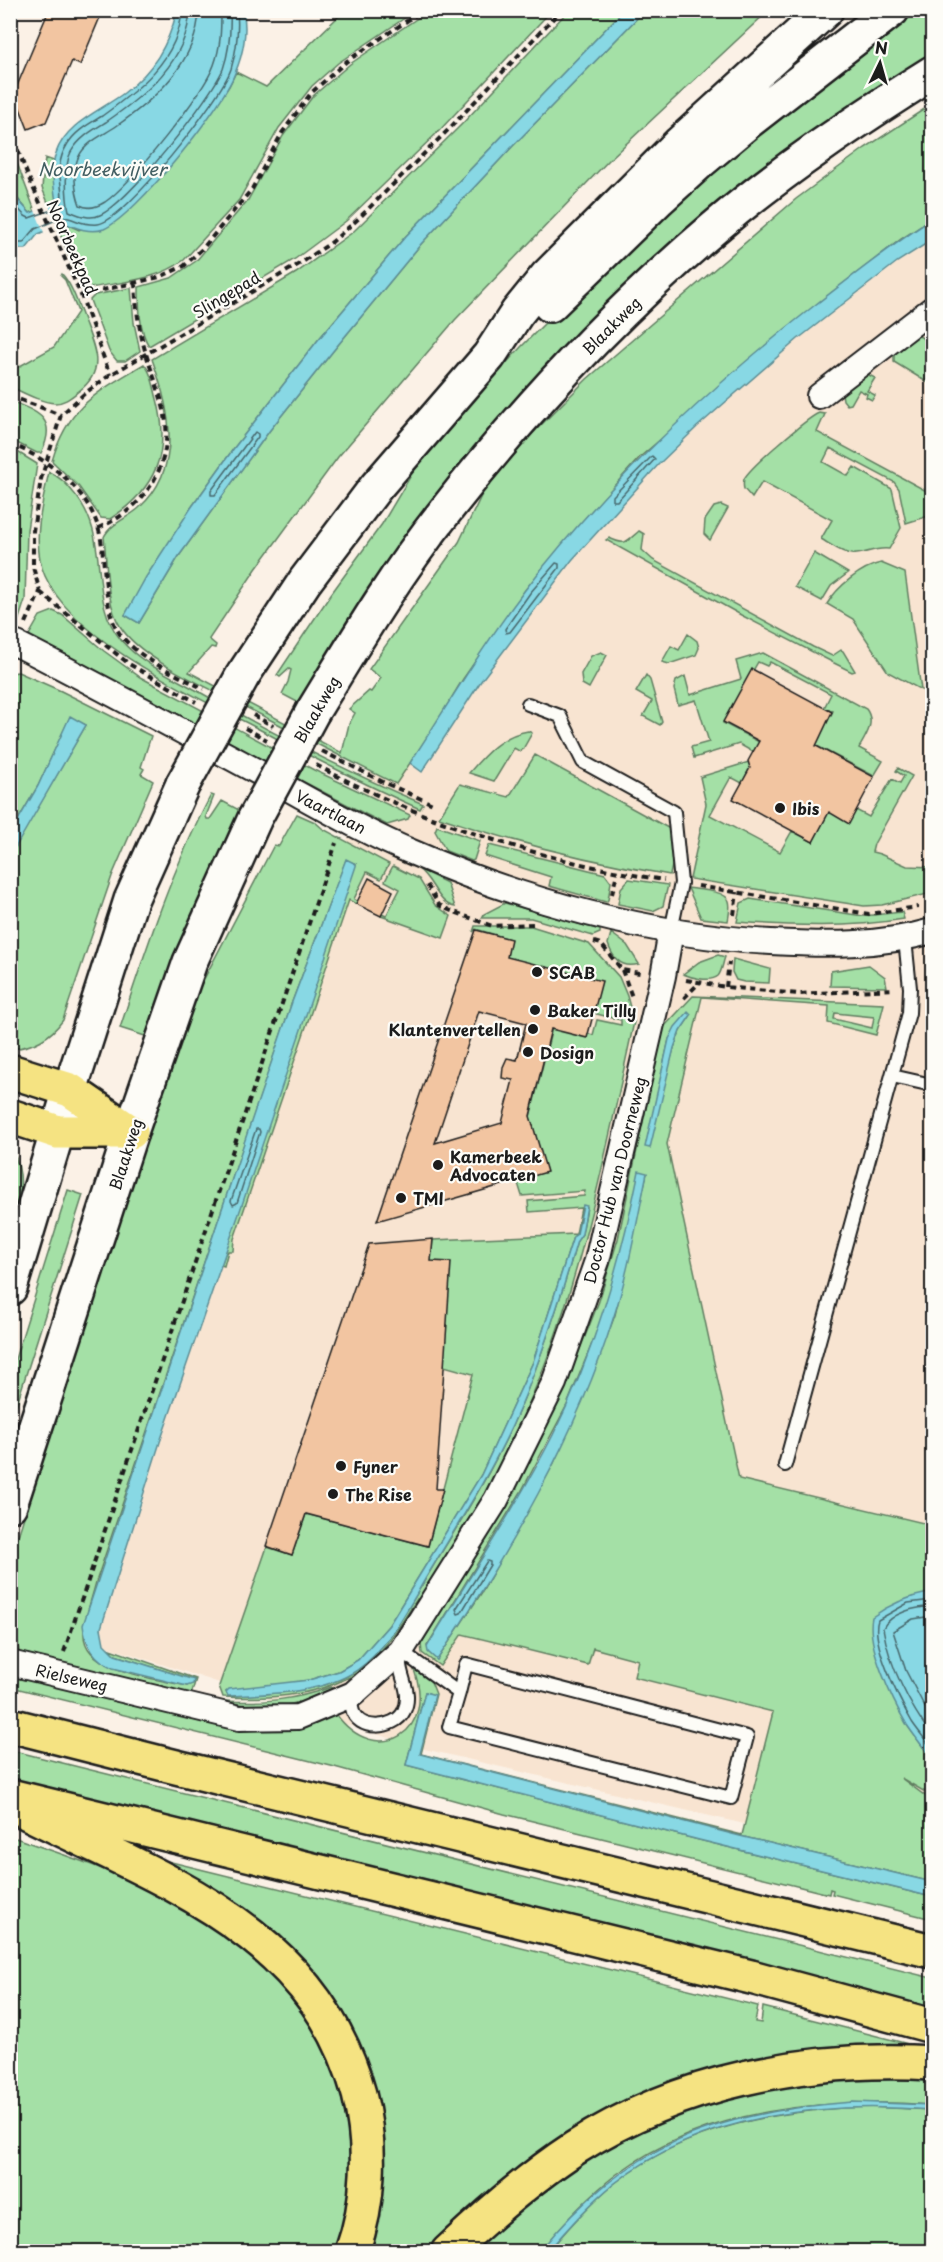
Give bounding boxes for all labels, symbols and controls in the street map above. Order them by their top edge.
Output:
north arrow [850,33,910,93]
text: N [874,35,889,60]
water label: Noorbeekvijver [38,155,169,182]
street label: Noorbeekpad [41,196,105,299]
street label: Slingepad [188,264,265,324]
street label: Blaakweg [576,290,646,360]
street label: Blaakweg [287,671,345,747]
street label: Vaartlaan [291,783,371,839]
place label: Ibis [792,796,820,820]
marker: Ibis [773,801,787,815]
place label: SCAB [549,960,595,984]
marker: SCAB [530,965,544,979]
place label: Baker Tilly [547,998,636,1022]
marker: Baker Tilly [528,1003,542,1017]
place label: Klantenvertellen [389,1017,521,1041]
marker: Klantenvertellen [526,1022,540,1036]
place label: Dosign [540,1040,594,1064]
marker: Dosign [521,1045,535,1059]
street label: Doctor Hub van Doorneweg [577,1074,651,1286]
street label: Blaakweg [102,1115,148,1193]
place label: Kamerbeek Advocaten [449,1144,542,1186]
marker: Kamerbeek Advocaten [431,1158,445,1172]
place label: TMI [413,1186,444,1210]
marker: TMI [394,1191,408,1205]
place label: Fyner [353,1454,399,1478]
marker: Fyner [334,1459,348,1473]
place label: The Rise [345,1482,412,1506]
marker: The Rise [326,1487,340,1501]
street label: Rielseweg [33,1657,111,1697]

